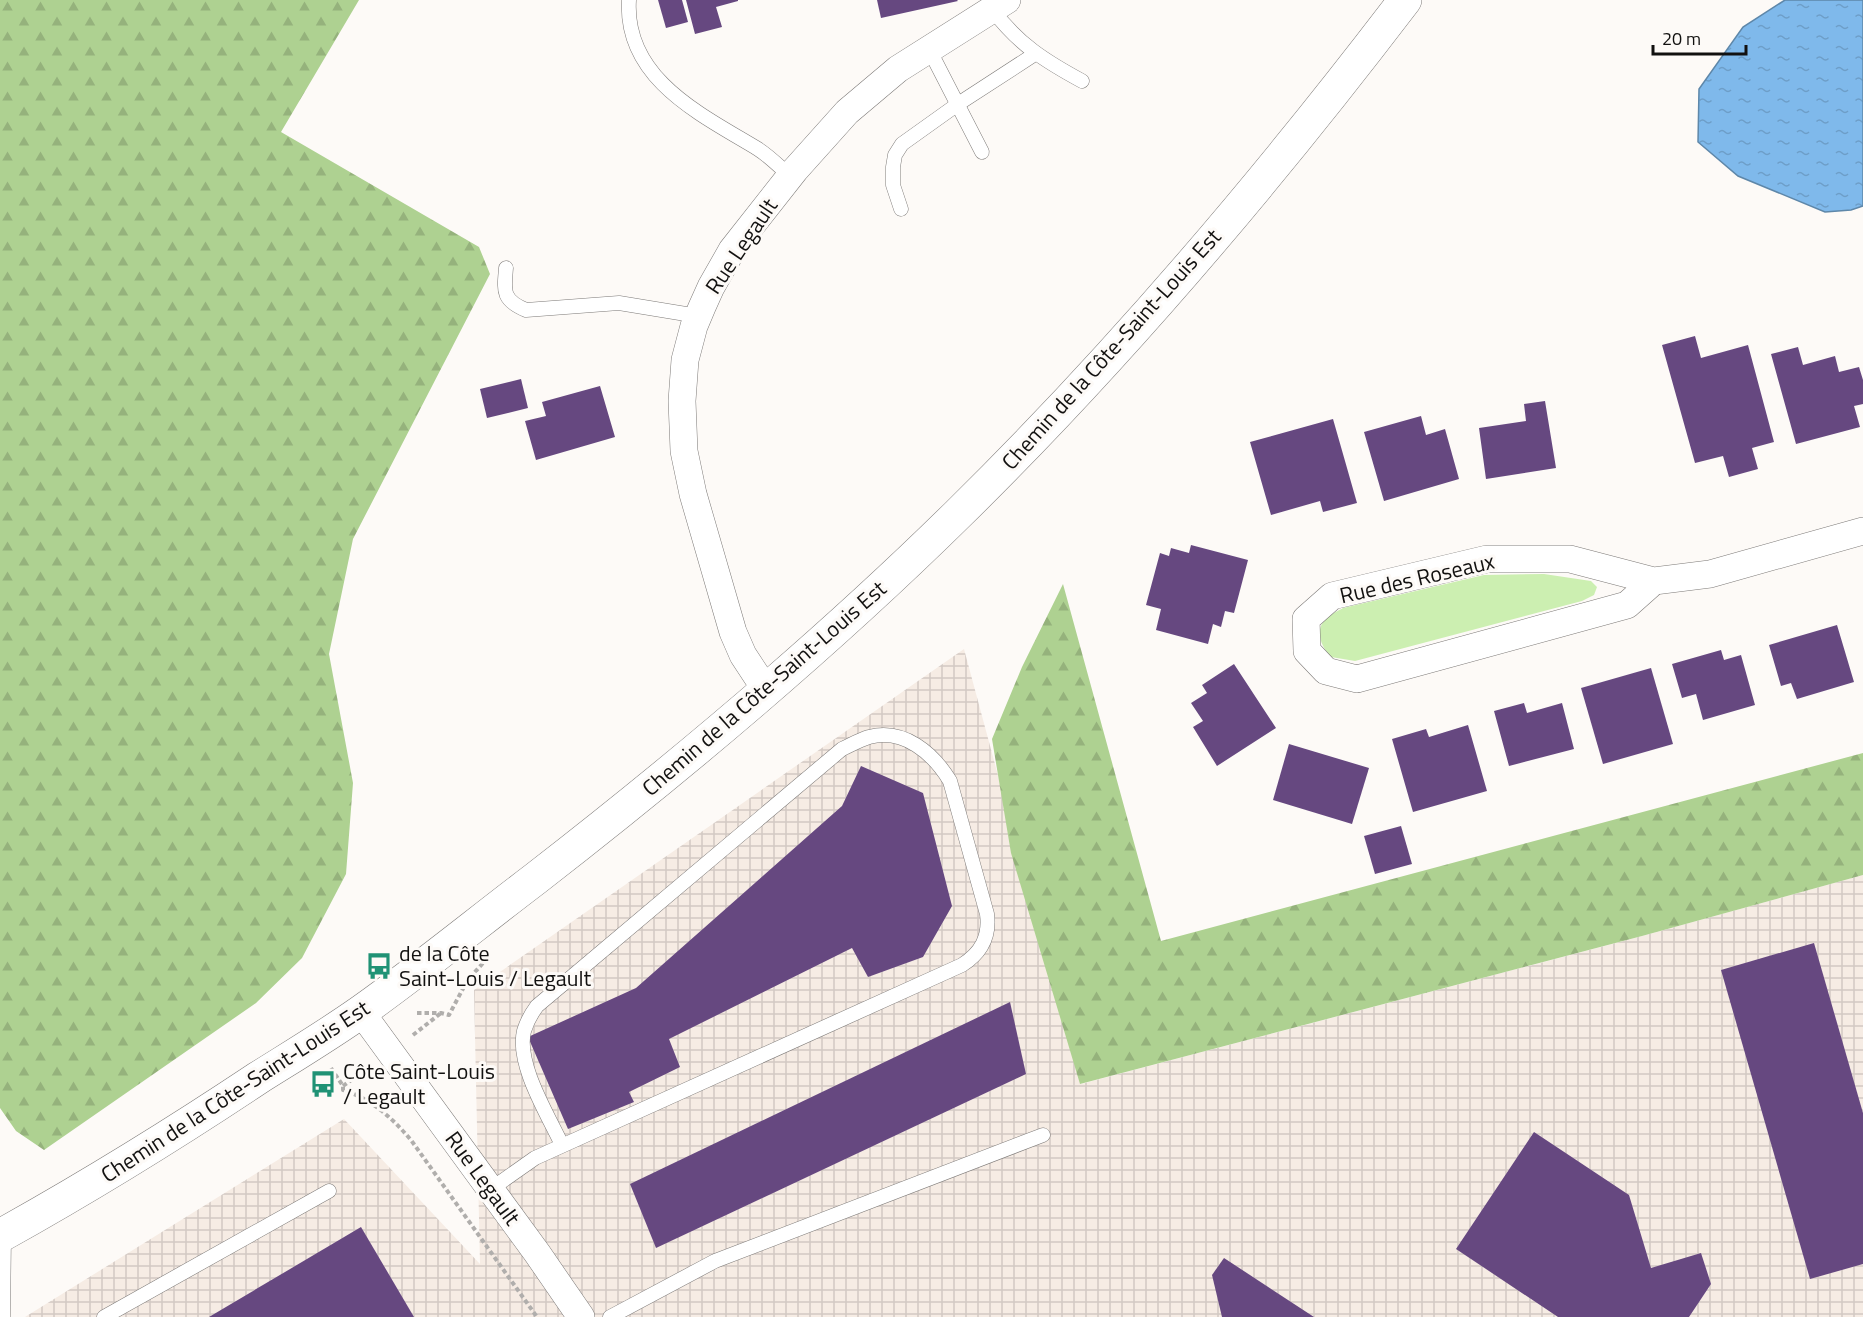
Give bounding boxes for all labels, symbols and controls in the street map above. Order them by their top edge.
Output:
scale bar [1653,18,1746,56]
text: 20 m [1662,25,1701,52]
street label: Rue Legault [696,191,786,301]
street label: Chemin de la Côte-Saint-Louis Est [993,221,1229,477]
street label: Rue des Roseaux [1336,544,1498,612]
street label: Chemin de la Côte-Saint-Louis Est [634,572,894,804]
place label: de la Côte Saint-Louis / Legault [399,936,592,995]
bus stop icon: de la Côte Saint-Louis / Legault [364,951,394,981]
street label: Chemin de la Côte-Saint-Louis Est [94,991,376,1191]
place label: Côte Saint-Louis / Legault [343,1054,495,1113]
bus stop icon: Côte Saint-Louis / Legault [308,1069,338,1099]
street label: Rue Legault [437,1124,529,1232]

